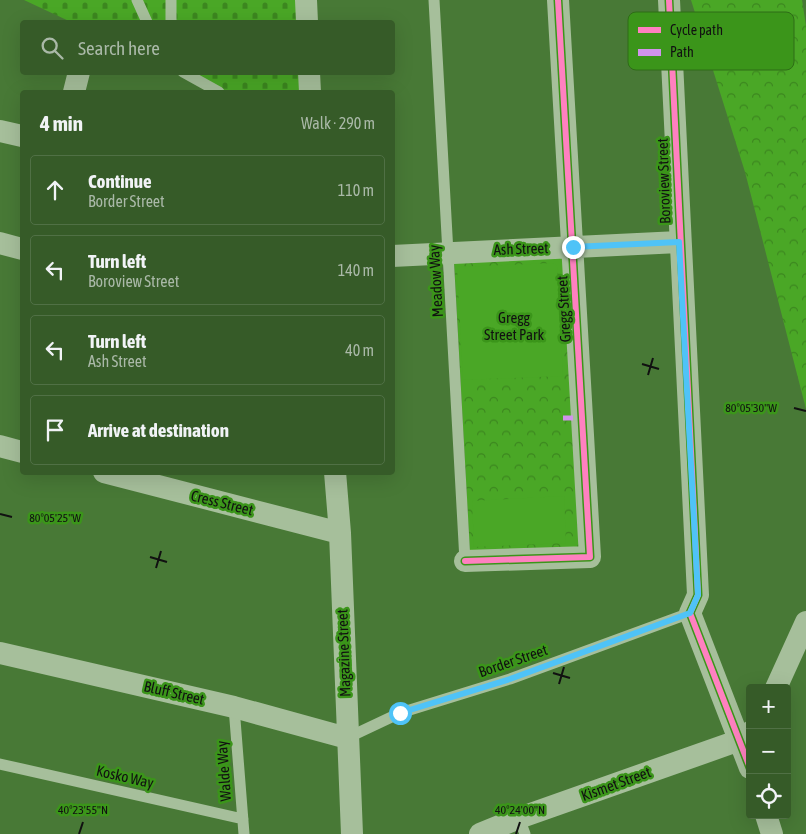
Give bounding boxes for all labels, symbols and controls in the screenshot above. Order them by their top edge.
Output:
legend [628,12,794,70]
search box [20,20,395,75]
text: Cycle path [670,22,723,38]
icon: search [38,34,66,62]
text: Search here [78,37,160,59]
text: Path [670,44,694,60]
text: 4 min [40,111,83,135]
text: Walk · 290 m [301,114,375,132]
street label: Boroview Street [654,138,673,224]
text: Continue [88,170,152,192]
icon: ahead [41,176,69,204]
text: 110 m [338,181,374,199]
text: Border Street [88,192,165,210]
route end [562,236,585,259]
street label: Ash Street [493,239,549,258]
street label: Meadow Way [425,244,446,318]
text: Turn left [88,250,146,272]
icon: left [41,256,69,284]
text: 140 m [338,261,374,279]
text: Boroview Street [88,272,179,290]
street label: Gregg Street [553,275,574,343]
park label: Gregg Street Park [484,309,544,343]
text: Turn left [88,330,146,352]
icon: left [41,336,69,364]
text: 40 m [345,341,374,359]
text: Ash Street [88,352,147,370]
text: 80°05'30"W [725,401,777,415]
icon: arrive [41,416,69,444]
text: Arrive at destination [88,419,229,441]
street label: Cress Street [189,487,255,518]
text: 80°05'25"W [29,511,81,525]
street label: Magazine Street [333,609,354,697]
street label: Border Street [476,641,550,680]
street label: Bluff Street [142,677,206,708]
map controls [746,684,791,819]
button: + [746,684,791,729]
route start [389,702,412,725]
button: − [746,729,791,774]
street label: Walde Way [213,740,234,802]
street label: Kosko Way [95,762,155,791]
street label: Kismet Street [579,763,653,804]
button: locate [746,774,791,819]
text: 40°23'55"N [58,803,108,817]
text: 40°24'00"N [495,803,545,817]

